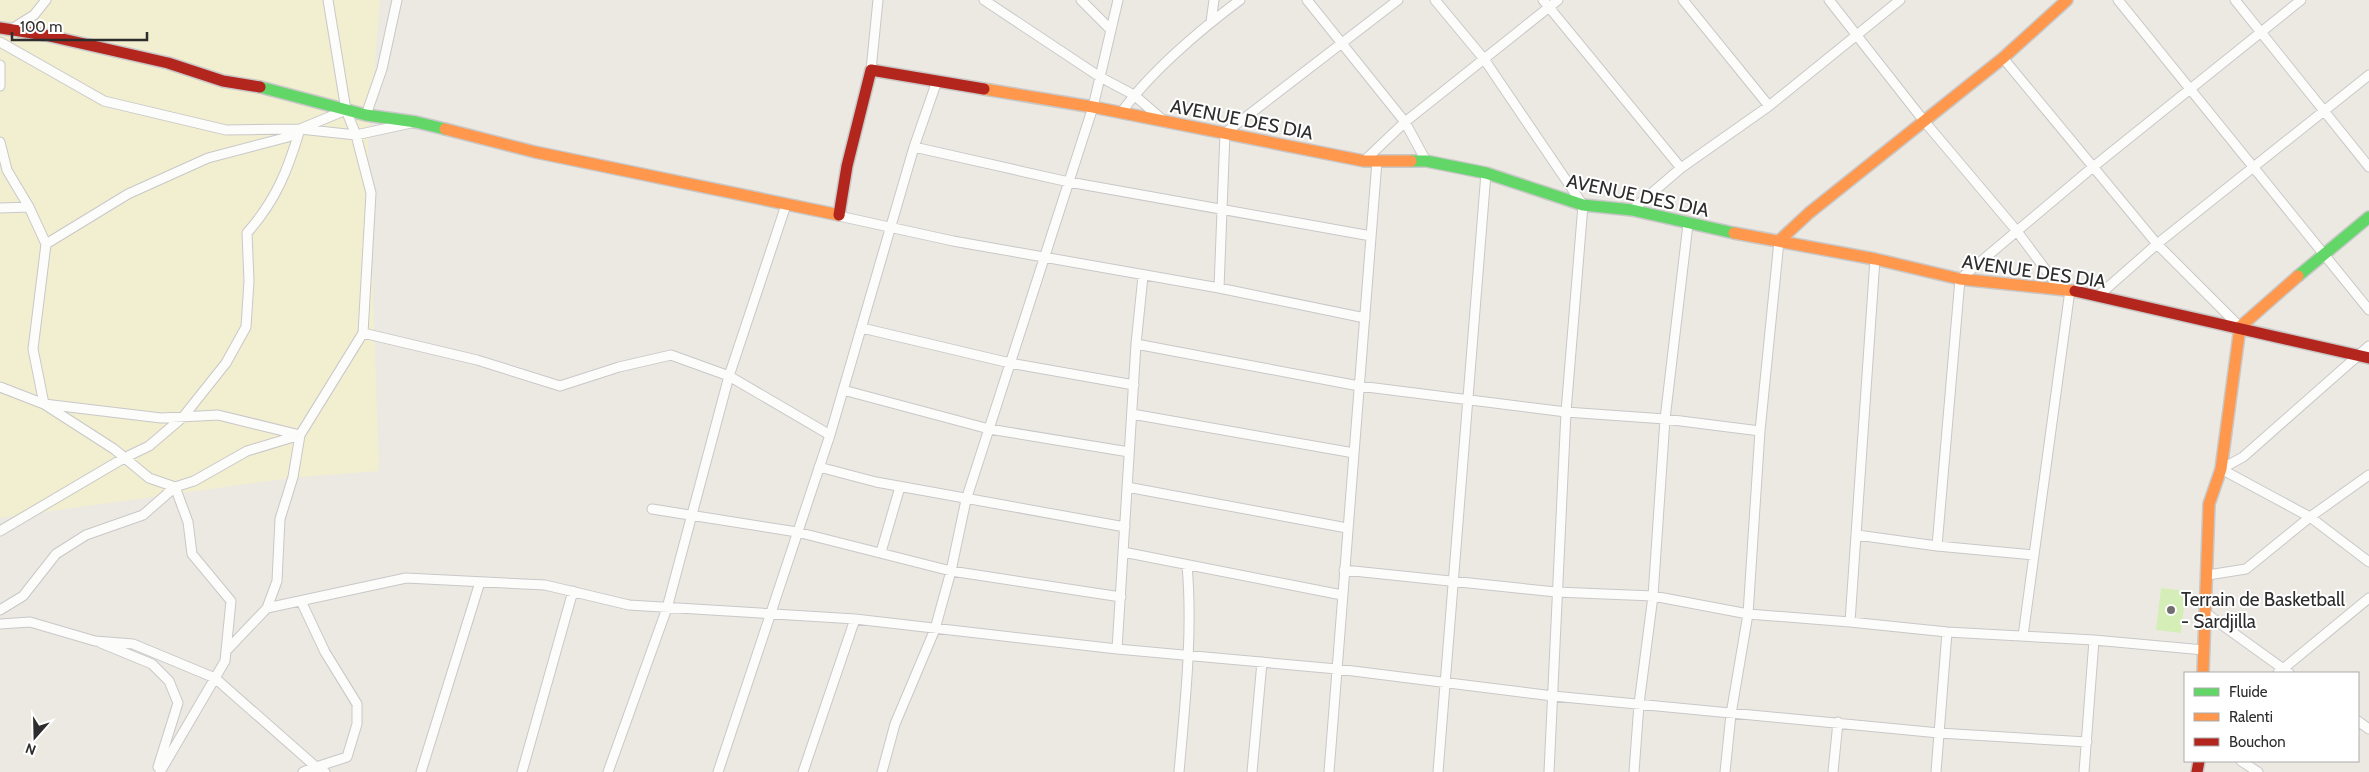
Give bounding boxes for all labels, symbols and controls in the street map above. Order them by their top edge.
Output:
scale bar [12,10,148,42]
text: 100 m [20,18,62,36]
street label: AVENUE DES DIA [1169,94,1315,145]
street label: AVENUE DES DIA [1565,169,1711,222]
street label: AVENUE DES DIA [1961,250,2108,293]
place label: Terrain de Basketball - Sardjilla [2181,588,2346,633]
marker: Terrain de Basketball - Sardjilla [2165,604,2177,616]
legend [2184,672,2359,762]
text: Fluide [2229,683,2268,701]
text: Ralenti [2229,708,2273,726]
north arrow [10,712,60,762]
text: Bouchon [2229,733,2286,751]
text: N [23,739,38,759]

